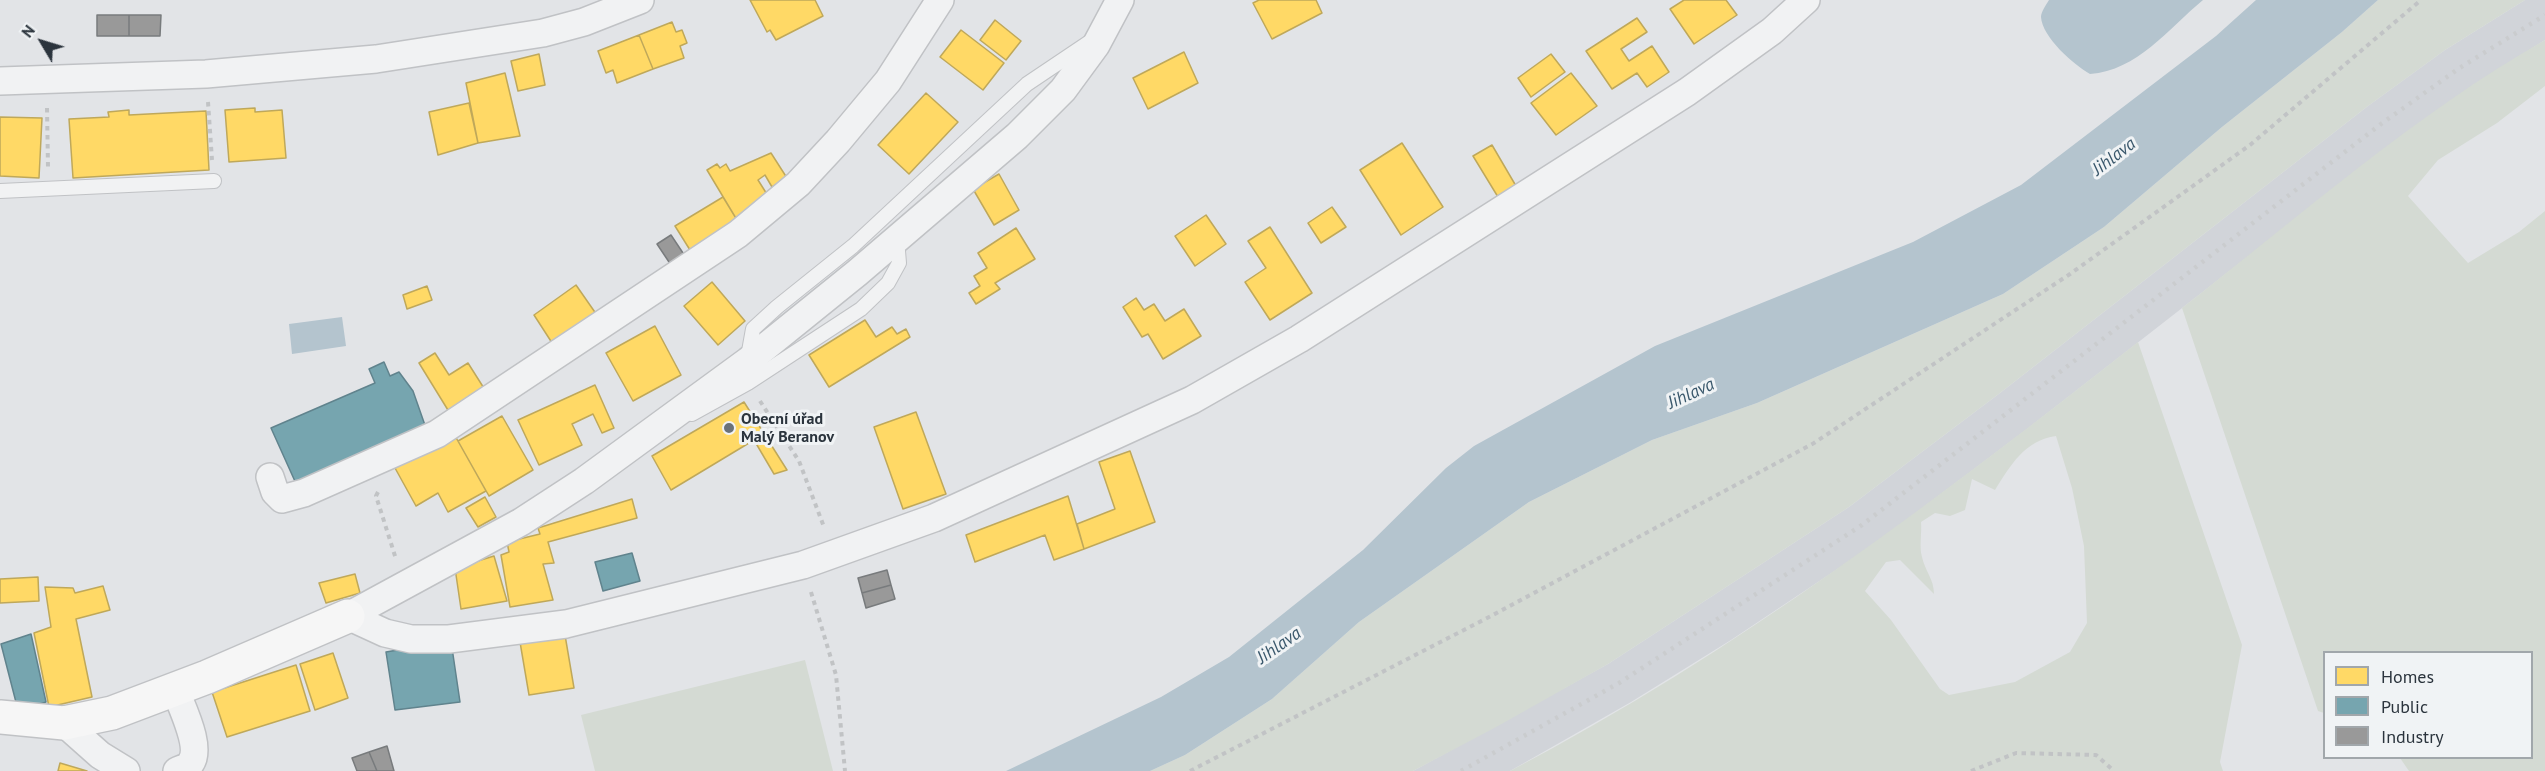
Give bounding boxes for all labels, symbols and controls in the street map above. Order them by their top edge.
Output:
north arrow [12,12,72,72]
text: N [17,21,39,41]
water label: Jihlava [2088,134,2140,180]
water label: Jihlava [1664,374,1718,414]
place label: Obecní úřad Malý Beranov [741,409,834,447]
marker: Obecní úřad Malý Beranov [722,421,736,435]
water label: Jihlava [1253,623,1305,669]
legend [2323,651,2533,759]
text: Homes [2381,665,2434,688]
text: Public [2381,695,2428,718]
text: Industry [2381,725,2444,748]

